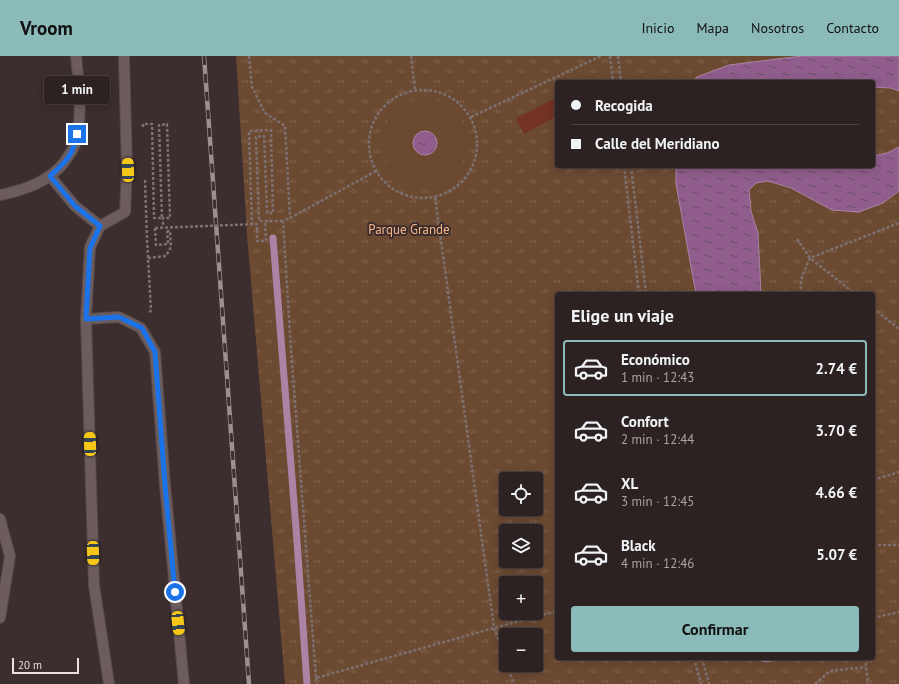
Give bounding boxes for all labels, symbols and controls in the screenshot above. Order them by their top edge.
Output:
text: Vroom [20,16,73,40]
text: Inicio [641,19,674,37]
text: Mapa [696,19,729,37]
text: Nosotros [751,19,804,37]
text: Contacto [826,19,879,37]
callout: 1 min [44,76,110,104]
text: 1 min [61,81,93,98]
text: Recogida [595,96,653,115]
route end [68,125,86,143]
text: Calle del Meridiano [595,134,720,153]
car [122,158,134,182]
park label: Parque Grande [368,221,450,238]
text: Elige un viaje [571,304,674,327]
icon: car [573,350,609,386]
text: Económico [621,350,690,369]
text: 2.74 € [815,359,857,378]
text: 1 min · 12:43 [621,369,694,386]
icon: car [573,412,609,448]
text: Confort [621,412,669,431]
text: 3.70 € [815,421,857,440]
text: 2 min · 12:44 [621,431,694,448]
car [84,432,96,456]
map controls [499,472,543,672]
button: locate [499,472,543,516]
icon: car [573,474,609,510]
text: XL [621,474,638,493]
text: 4.66 € [815,483,857,502]
text: 3 min · 12:45 [621,493,694,510]
button: layers [499,524,543,568]
icon: car [573,536,609,572]
text: Black [621,536,656,555]
car [87,541,99,565]
text: 5.07 € [816,545,857,564]
text: 4 min · 12:46 [621,555,694,572]
button: + [499,576,543,620]
route start [166,583,184,601]
button: Confirmar [571,606,859,652]
car [171,610,185,636]
button: − [499,628,543,672]
scale bar [12,656,79,675]
text: 20 m [18,658,42,672]

